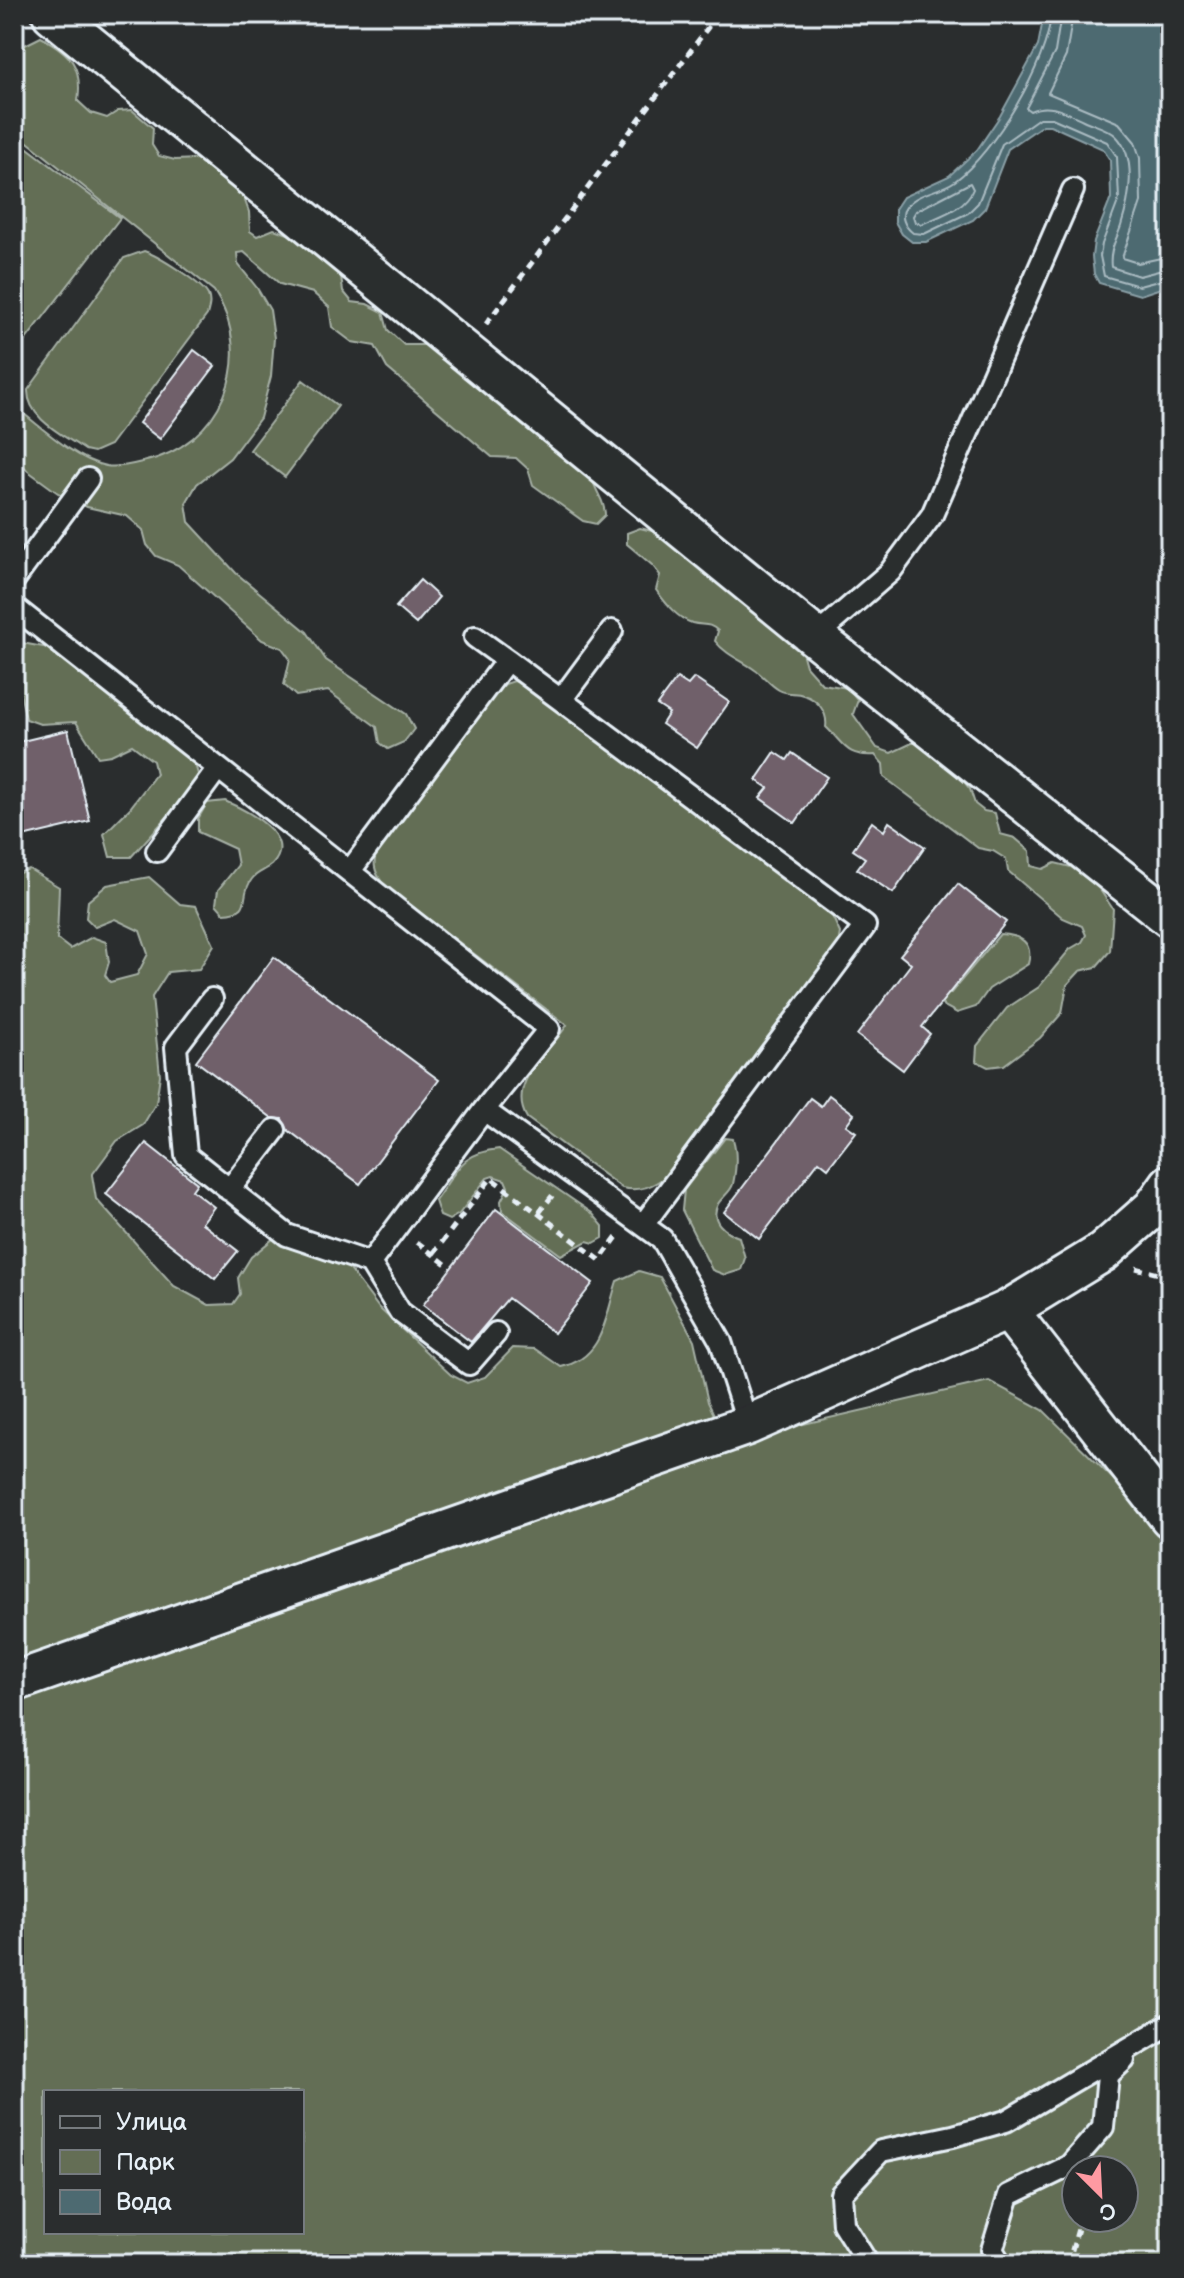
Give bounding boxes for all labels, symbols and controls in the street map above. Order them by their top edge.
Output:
legend [44,2090,304,2234]
text: Улица [116,2108,187,2137]
text: Парк [116,2148,175,2177]
north arrow [1060,2154,1140,2234]
text: Вода [116,2188,172,2217]
text: С [1095,2195,1120,2226]

